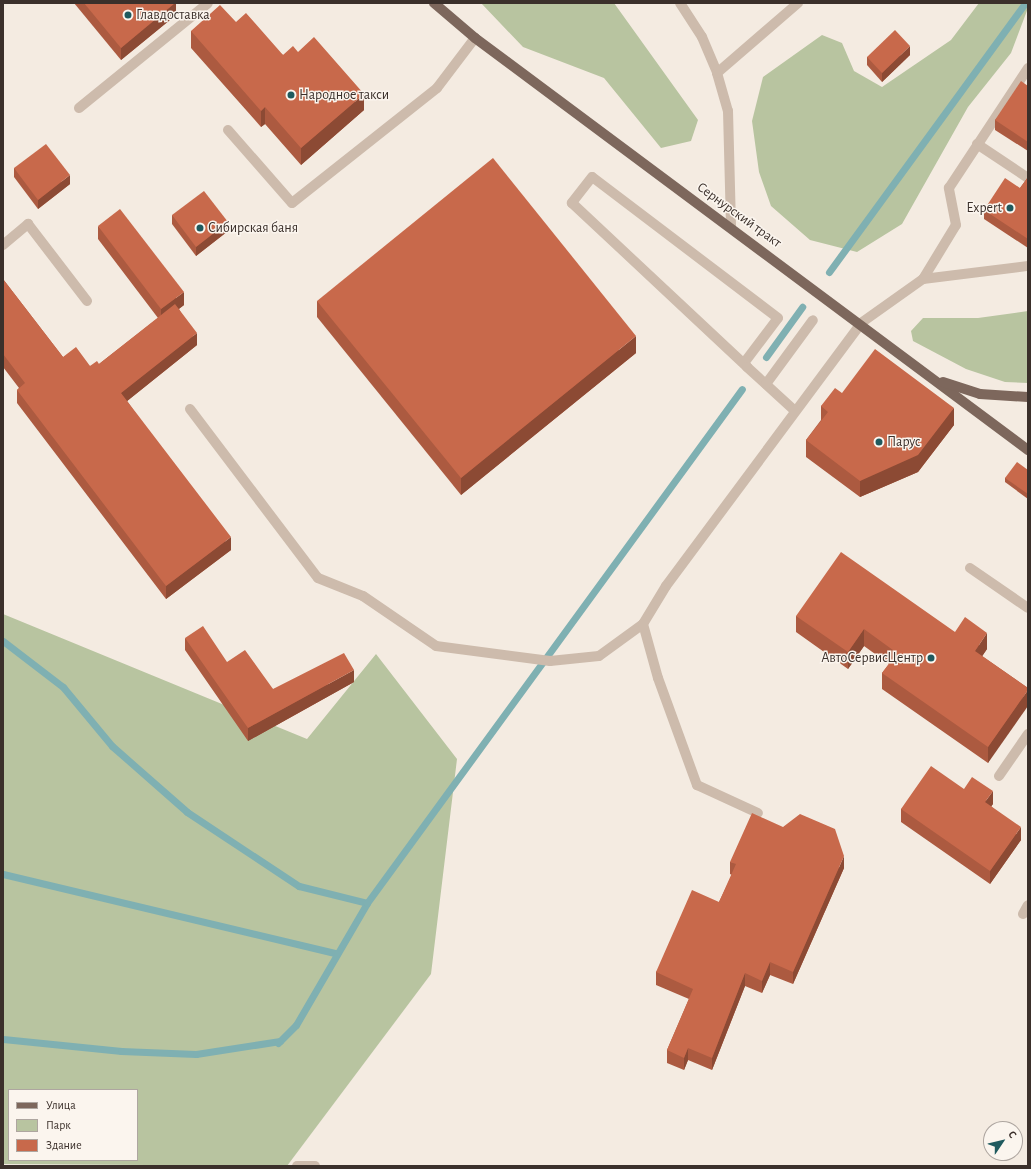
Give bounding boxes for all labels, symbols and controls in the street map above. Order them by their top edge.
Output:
place label: Главдоставка [136,7,210,23]
marker: Главдоставка [123,10,133,20]
place label: Народное такси [299,87,389,103]
marker: Народное такси [286,90,296,100]
street label: Сернурский тракт [694,179,784,251]
place label: Expert [967,200,1002,216]
marker: Expert [1005,203,1015,213]
place label: Сибирская баня [208,220,298,236]
marker: Сибирская баня [195,223,205,233]
place label: Парус [887,434,921,450]
marker: Парус [874,437,884,447]
place label: АвтоСервисЦентр [821,650,923,666]
marker: АвтоСервисЦентр [926,653,936,663]
legend [8,1089,138,1161]
text: Улица [46,1099,76,1111]
text: Парк [46,1119,71,1131]
north arrow [983,1121,1023,1161]
text: С [1006,1129,1019,1140]
text: Здание [46,1139,82,1151]

